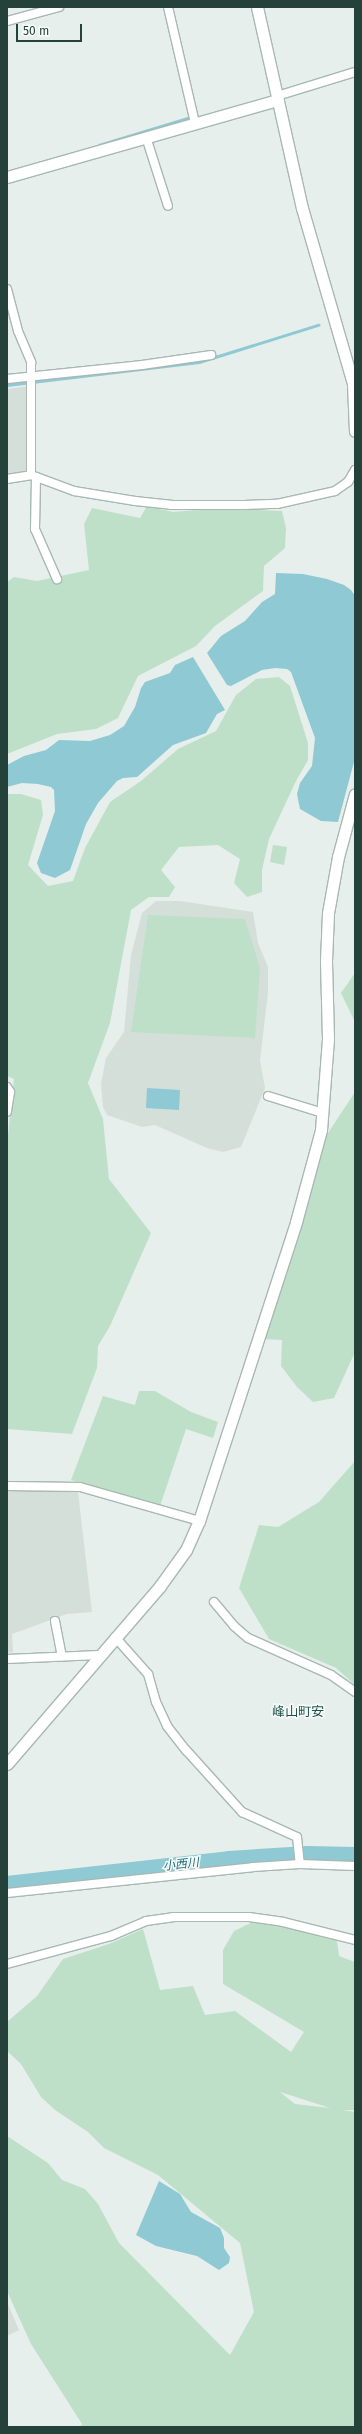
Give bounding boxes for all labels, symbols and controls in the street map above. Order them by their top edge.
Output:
scale bar [18,16,84,42]
text: 50 m [23,24,49,38]
district label: 峰山町安 [272,1704,324,1720]
water label: 小西川 [162,1856,200,1874]

